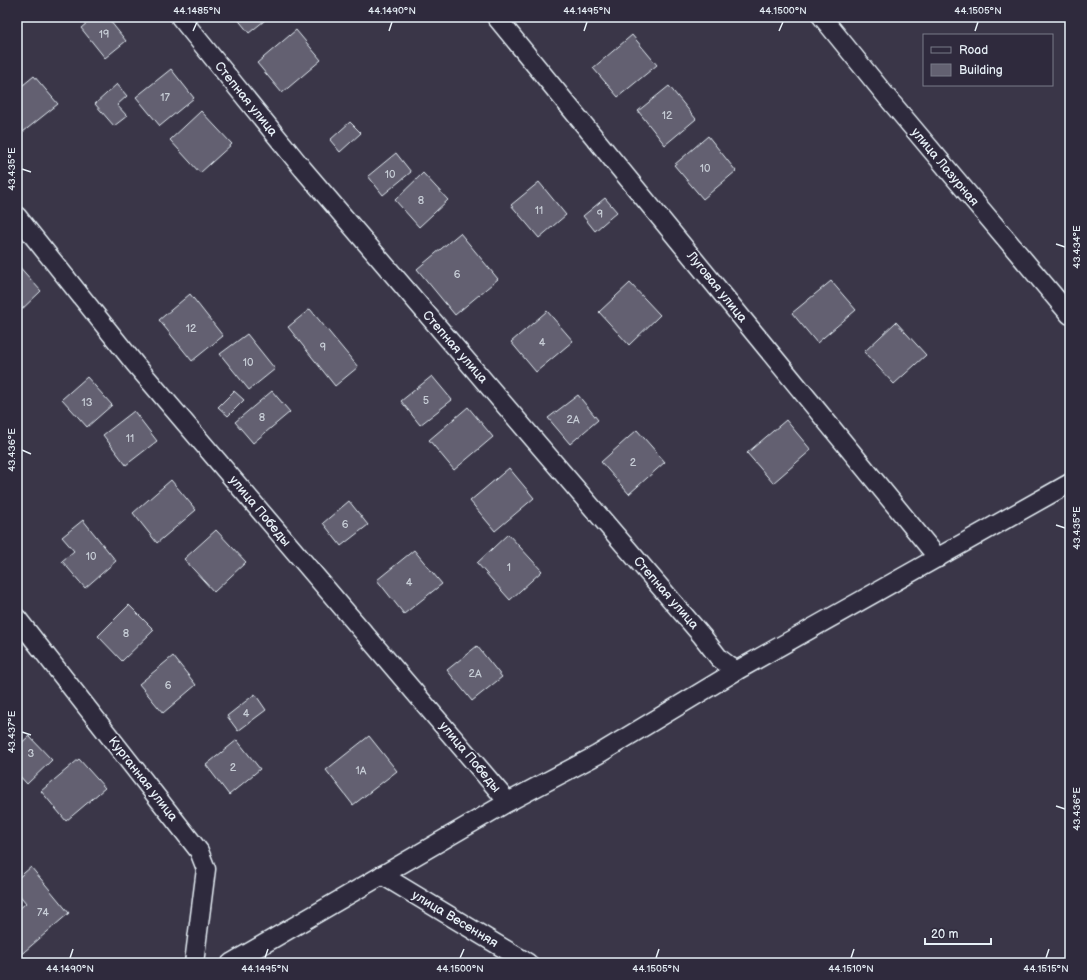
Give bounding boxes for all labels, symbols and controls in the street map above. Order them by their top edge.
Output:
text: 44.1485°N [173,5,221,17]
text: 44.1490°N [368,5,416,17]
text: 44.1495°N [563,5,611,17]
text: 44.1500°N [759,5,807,17]
text: 44.1505°N [954,5,1002,17]
house number: 19 [99,28,109,41]
legend [923,34,1053,86]
text: Road [959,43,988,58]
street label: Степная улица [211,58,281,140]
text: Building [959,63,1003,78]
house number: 17 [160,91,170,104]
house number: 12 [662,109,673,122]
street label: улица Лазурная [908,125,982,209]
text: 43.435°E [6,147,18,191]
house number: 10 [700,162,711,175]
house number: 10 [385,168,396,181]
house number: 8 [418,194,424,207]
house number: 11 [535,204,543,217]
house number: 9 [597,208,603,221]
text: 43.434°E [1071,225,1083,269]
street label: Луговая улица [683,247,751,326]
house number: 6 [454,268,461,281]
street label: Степная улица [419,307,491,387]
house number: 12 [186,322,197,335]
house number: 4 [539,336,546,349]
house number: 9 [320,341,326,354]
house number: 10 [243,356,254,369]
house number: 5 [423,394,429,407]
house number: 13 [81,396,93,409]
house number: 8 [259,411,265,424]
house number: 2А [566,413,580,426]
text: 43.436°E [6,428,18,472]
house number: 11 [126,432,134,445]
house number: 2 [630,456,637,469]
street label: улица Победы [226,472,294,550]
text: 43.435°E [1071,506,1083,550]
house number: 6 [342,518,349,531]
house number: 10 [86,550,97,563]
street label: Степная улица [630,553,702,633]
house number: 1 [507,561,511,574]
house number: 4 [406,576,413,589]
house number: 8 [123,627,129,640]
house number: 2А [468,667,482,680]
house number: 6 [165,679,172,692]
house number: 4 [243,707,250,720]
text: 43.437°E [6,710,18,753]
street label: улица Победы [436,718,504,796]
street label: Курганная улица [105,733,181,825]
house number: 3 [28,747,35,760]
house number: 2 [230,761,237,774]
house number: 1А [356,764,367,777]
text: 43.436°E [1071,787,1083,831]
street label: улица Весенняя [409,887,501,951]
house number: 74 [37,906,49,919]
scale bar [925,920,991,946]
text: 20 m [931,927,958,942]
text: 44.1490°N [46,963,94,975]
text: 44.1495°N [241,963,289,975]
text: 44.1500°N [436,963,484,975]
text: 44.1505°N [632,963,680,975]
text: 44.1510°N [828,963,874,975]
text: 44.1515°N [1023,963,1069,975]

